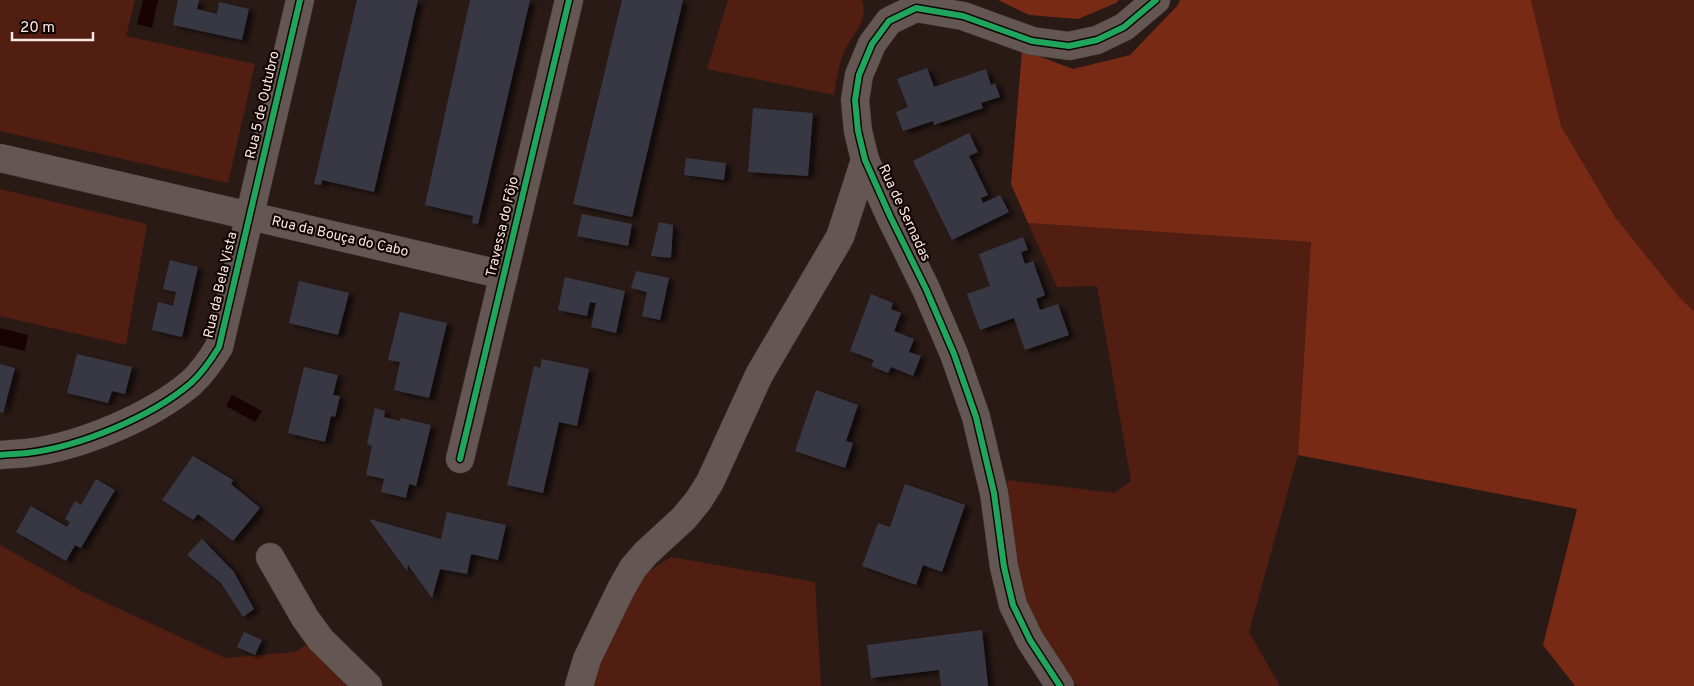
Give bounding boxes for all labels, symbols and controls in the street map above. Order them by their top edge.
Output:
scale bar [12,10,94,42]
text: 20 m [20,19,55,38]
street label: Rua 5 de Outubro [242,49,284,161]
street label: Rua de Sernadas [874,162,934,264]
street label: Travessa do Fôjo [483,175,523,279]
street label: Rua da Bouça do Cabo [270,213,410,261]
street label: Rua da Bela Vista [201,230,241,340]

